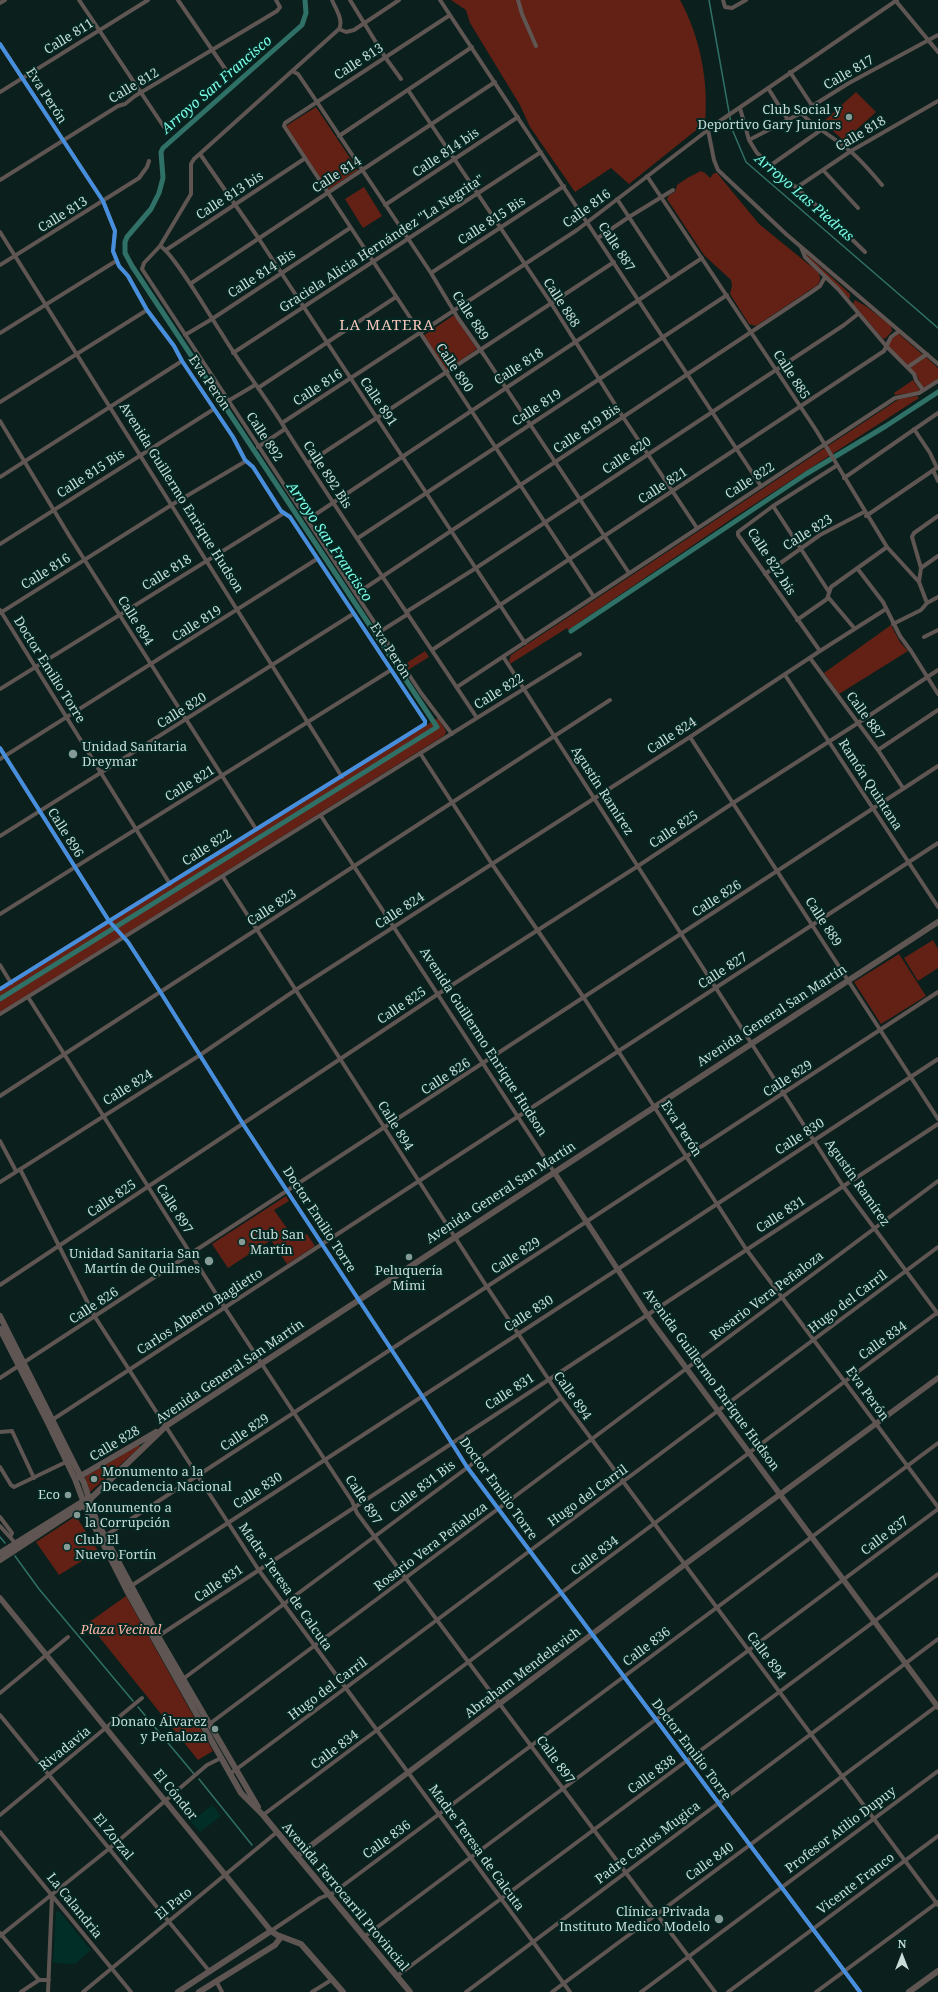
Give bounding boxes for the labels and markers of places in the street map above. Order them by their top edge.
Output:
place label: Club Social y Deportivo Gary Juniors [697,102,841,133]
marker: Club Social y Deportivo Gary Juniors [844,112,854,122]
place label: Unidad Sanitaria Dreymar [82,739,187,770]
marker: Unidad Sanitaria Dreymar [67,748,79,760]
place label: Club San Martín [250,1227,304,1258]
marker: Club San Martín [237,1237,247,1247]
place label: Unidad Sanitaria San Martín de Quilmes [69,1246,200,1277]
marker: Peluquería Mimi [404,1252,414,1262]
marker: Unidad Sanitaria San Martín de Quilmes [203,1255,215,1267]
place label: Peluquería Mimi [375,1263,443,1294]
place label: Monumento a la Decadencia Nacional [102,1464,232,1495]
marker: Monumento a la Decadencia Nacional [89,1474,99,1484]
place label: Eco [38,1487,60,1503]
marker: Eco [63,1490,73,1500]
place label: Monumento a la Corrupción [85,1500,172,1531]
marker: Monumento a la Corrupción [72,1510,82,1520]
place label: Club El Nuevo Fortín [75,1532,156,1563]
marker: Club El Nuevo Fortín [62,1542,72,1552]
place label: Donato Álvarez y Peñaloza [111,1714,207,1745]
marker: Donato Álvarez y Peñaloza [210,1724,220,1734]
place label: Clínica Privada Instituto Medico Modelo [559,1904,710,1935]
marker: Clínica Privada Instituto Medico Modelo [713,1913,725,1925]

